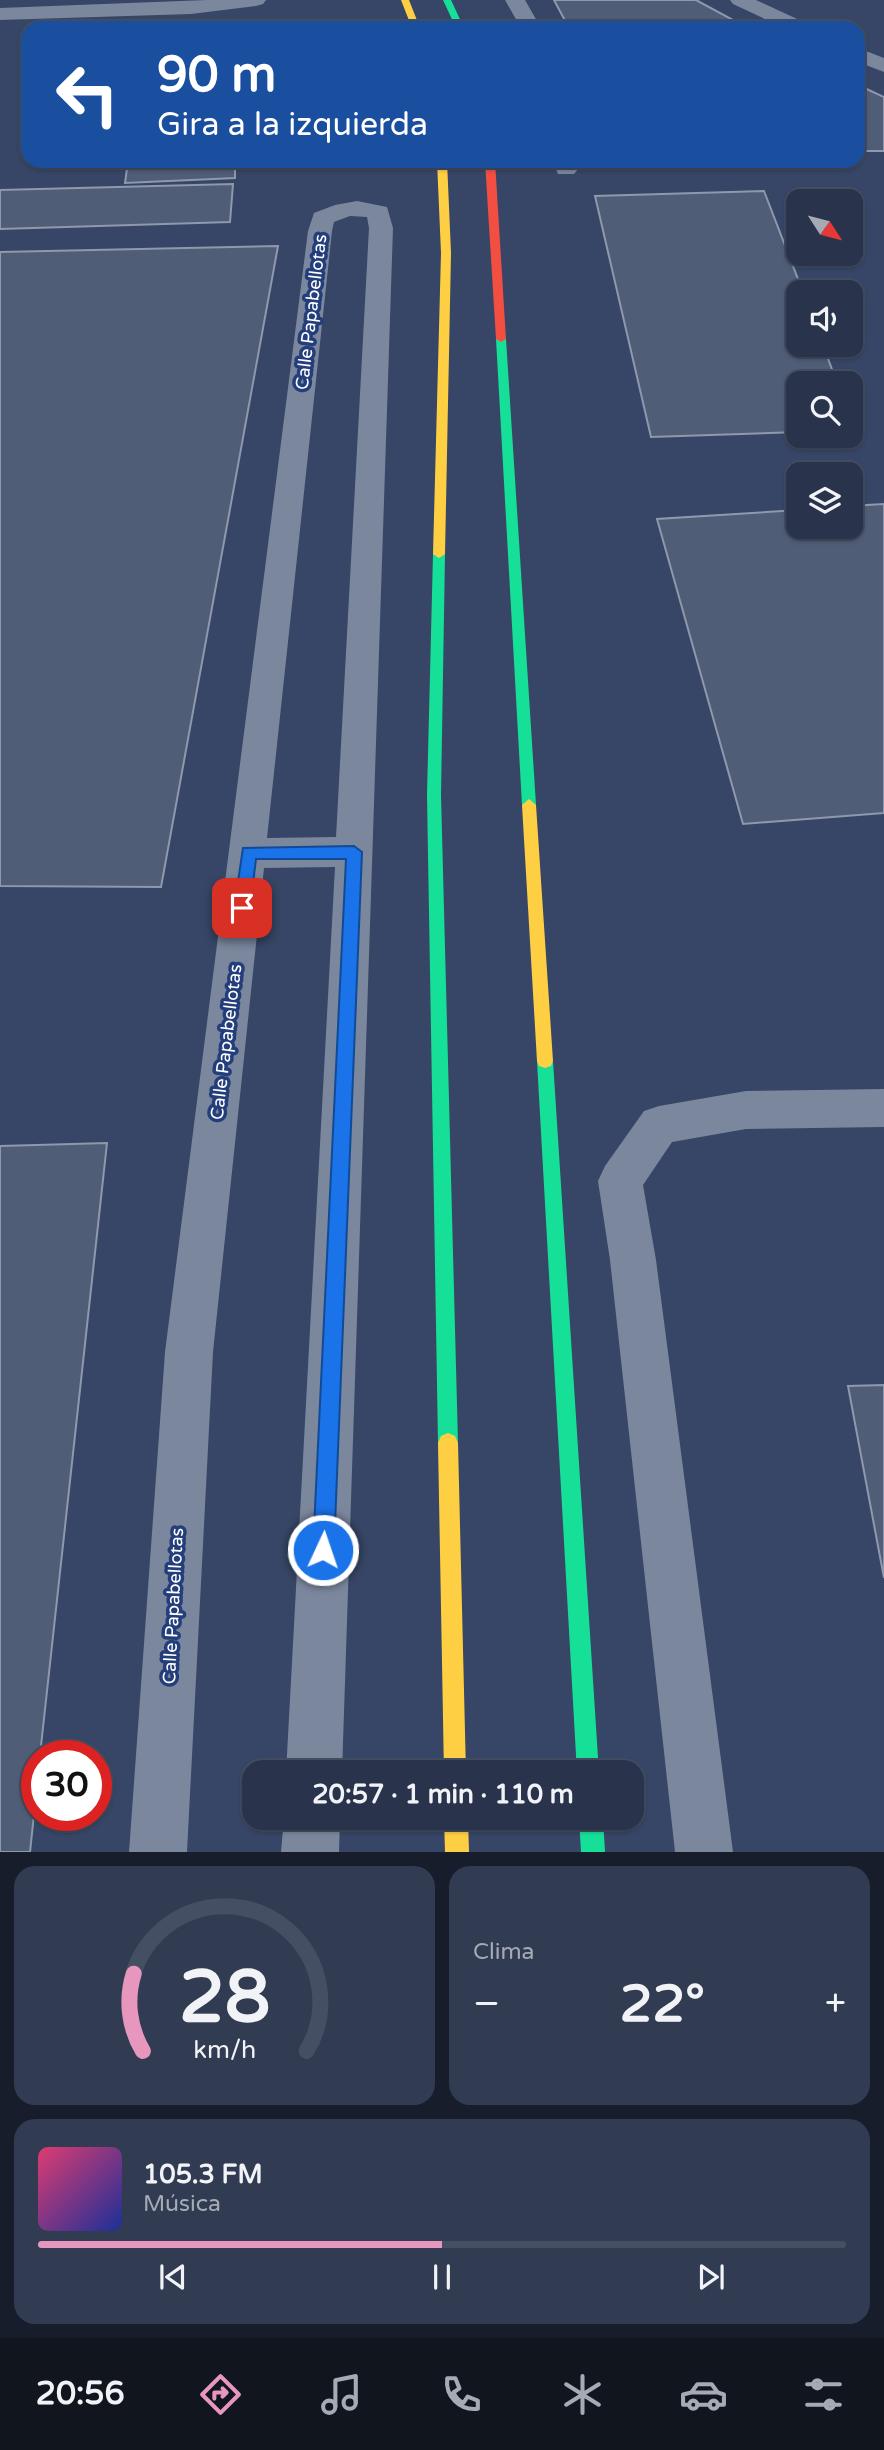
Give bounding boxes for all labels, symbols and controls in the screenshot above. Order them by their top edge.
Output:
text: 90 m [157,46,276,105]
icon: left [42,49,133,140]
text: Gira a la izquierda [157,106,428,144]
north arrow [786,189,863,266]
map controls [786,189,863,539]
street label: Calle Papabellotas [291,233,331,391]
button: sound [786,280,863,357]
button: search [786,371,863,448]
button: layers [786,462,863,539]
pin [212,878,272,938]
icon: arrive [223,889,261,927]
street label: Calle Papabellotas [206,963,246,1121]
position arrow [286,1513,360,1587]
street label: Calle Papabellotas [158,1527,188,1685]
speed limit sign: 30 [21,1740,112,1831]
text: 20:57 · 1 min · 110 m [312,1779,574,1810]
text: Clima [473,1938,534,1966]
text: 28 [179,1955,270,2043]
text: 22° [620,1973,705,2036]
text: − [473,1981,500,2027]
text: + [825,1981,846,2027]
text: km/h [193,2035,256,2065]
text: 105.3 FM [143,2159,263,2190]
text: Música [143,2190,221,2218]
icon: previous [154,2258,192,2296]
icon: pause [423,2258,461,2296]
icon: next [692,2258,730,2296]
icon: directions [196,2370,245,2419]
icon: music [317,2370,366,2419]
icon: phone [437,2370,486,2419]
icon: climate [558,2370,607,2419]
icon: car [679,2370,728,2419]
icon: filters [799,2370,848,2419]
text: 20:56 [36,2375,125,2413]

